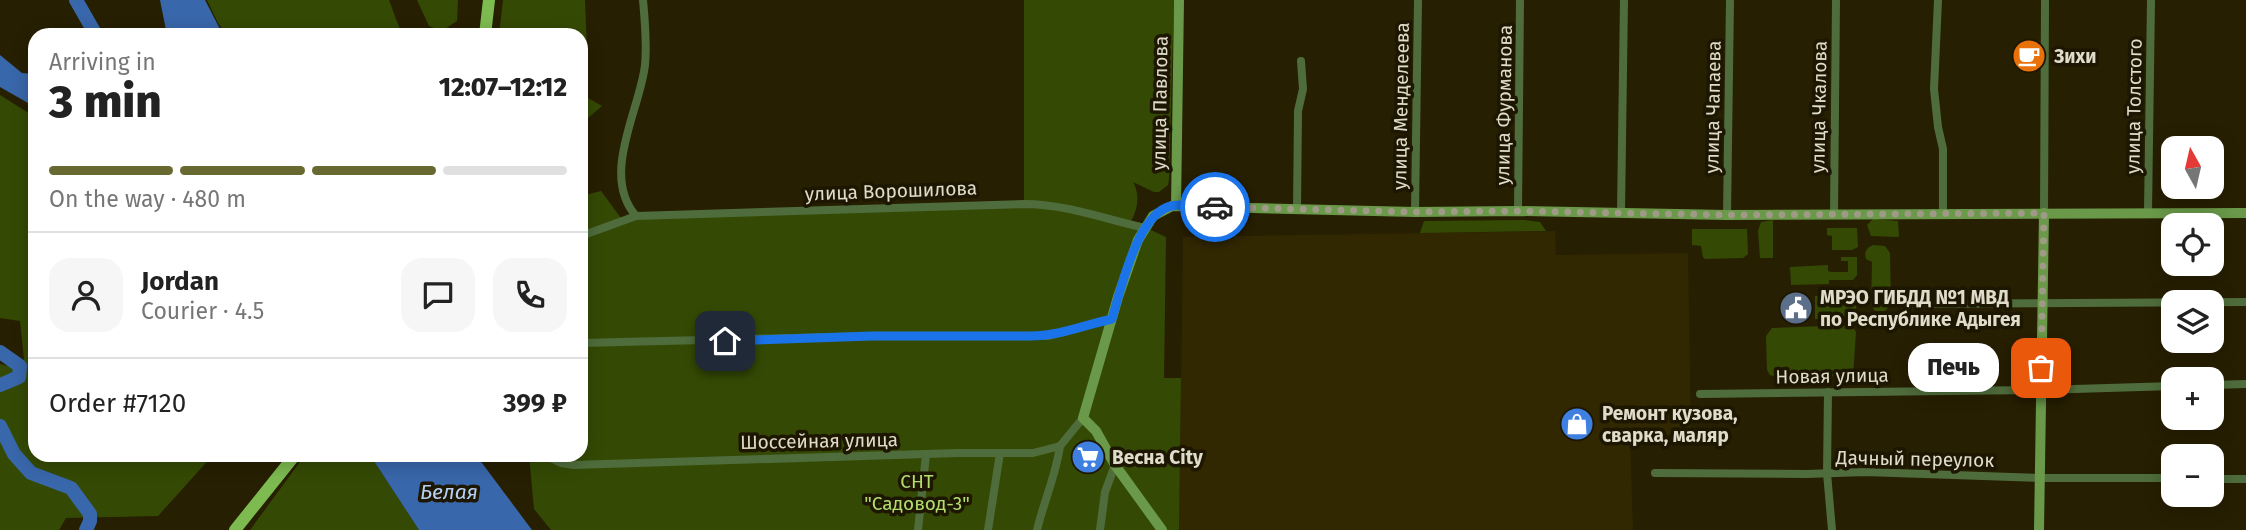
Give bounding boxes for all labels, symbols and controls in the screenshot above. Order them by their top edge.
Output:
street label: улица Менделеева [1388,22,1414,190]
street label: улица Фурманова [1491,25,1517,185]
street label: улица Павлова [1147,36,1173,170]
cafe icon: Зихи [2010,37,2048,75]
street label: улица Толстого [2121,38,2147,174]
street label: улица Чапаева [1700,40,1726,174]
street label: улица Чкалова [1806,41,1832,173]
place label: Зихи [2053,45,2096,68]
text: Arriving in [49,48,156,76]
text: 12:07–12:12 [439,72,567,103]
text: 3 min [49,74,162,129]
north arrow [2161,136,2224,200]
map controls [2161,136,2224,507]
courier [1180,172,1250,242]
street label: улица Ворошилова [804,176,978,206]
text: On the way · 480 m [49,185,246,213]
icon: car [1196,188,1234,226]
button: locate [2161,213,2224,276]
button: person [49,258,123,332]
button: chat [401,258,475,332]
button: phone [493,258,567,332]
text: Jordan [141,266,219,297]
place label: МРЭО ГИБДД №1 МВД по Республике Адыгея [1820,286,2021,331]
public building icon: МРЭО ГИБДД №1 МВД по Республике Адыгея [1777,289,1815,327]
button: layers [2161,290,2224,353]
text: Courier · 4.5 [141,297,264,325]
pin [695,311,755,371]
icon: home [706,322,744,360]
pin [2011,338,2071,398]
callout: Печь [1908,344,1999,392]
icon: bag [2022,349,2060,387]
text: Печь [1927,353,1980,381]
street label: Новая улица [1775,364,1889,388]
button: + [2161,367,2224,430]
text: Order #7120 [49,388,186,419]
text: 399 ₽ [503,388,567,419]
place label: Ремонт кузова, сварка, маляр [1602,402,1738,447]
shop icon: Ремонт кузова, сварка, маляр [1558,405,1596,443]
street label: Шоссейная улица [740,428,898,454]
supermarket icon: Весна City [1069,438,1107,476]
button: − [2161,444,2224,507]
place label: Весна City [1112,446,1203,469]
street label: Дачный переулок [1835,446,1994,472]
park label: СНТ "Садовод-3" [864,470,970,515]
water label: Белая [420,479,478,505]

